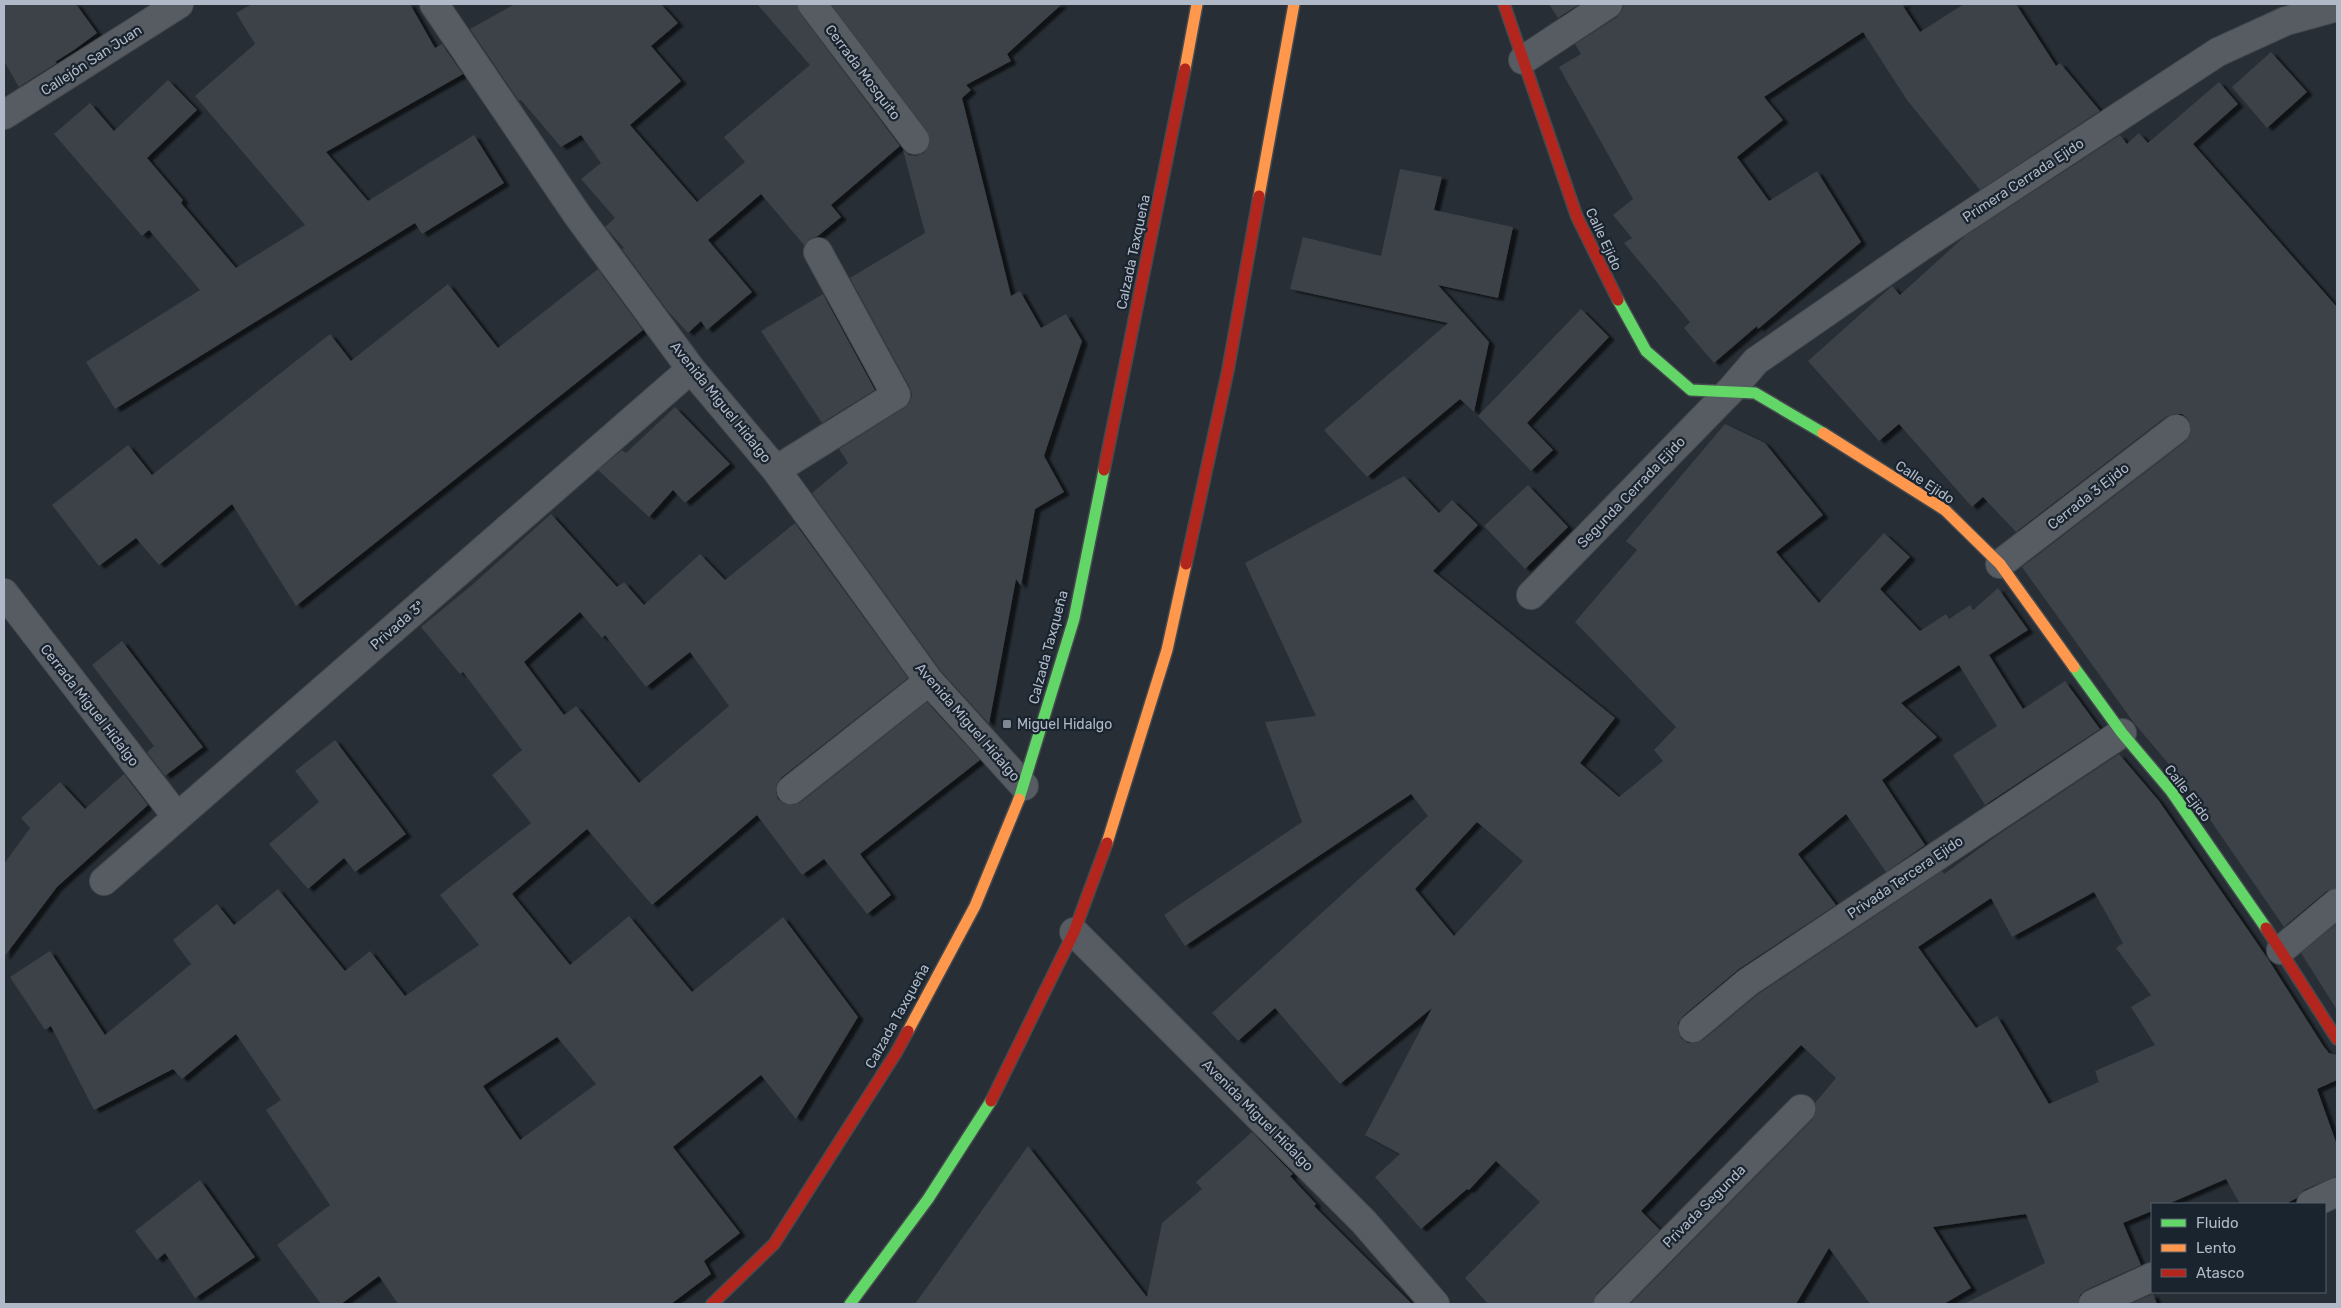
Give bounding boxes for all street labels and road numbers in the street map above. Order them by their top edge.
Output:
street label: Callejón San Juan [38,21,145,99]
street label: Cerrada Mosquito [821,21,904,123]
street label: Primera Cerrada Ejido [1959,135,2087,226]
street label: Calzada Taxqueña [1113,193,1154,311]
street label: Calle Ejido [1582,205,1625,273]
street label: Avenida Miguel Hidalgo [667,338,775,466]
street label: Segunda Cerrada Ejido [1574,433,1689,552]
street label: Calle Ejido [1892,457,1957,508]
street label: Cerrada 3 Ejido [2044,459,2132,533]
street label: Calzada Taxqueña [1025,588,1072,706]
street label: Privada 3ª [367,597,428,653]
street label: Cerrada Miguel Hidalgo [37,641,143,770]
street label: Avenida Miguel Hidalgo [912,660,1024,785]
street label: Calle Ejido [2161,761,2215,825]
street label: Privada Tercera Ejido [1844,832,1966,922]
street label: Calzada Taxqueña [862,961,933,1072]
street label: Avenida Miguel Hidalgo [1198,1056,1317,1175]
street label: Privada Segunda [1659,1161,1749,1251]

